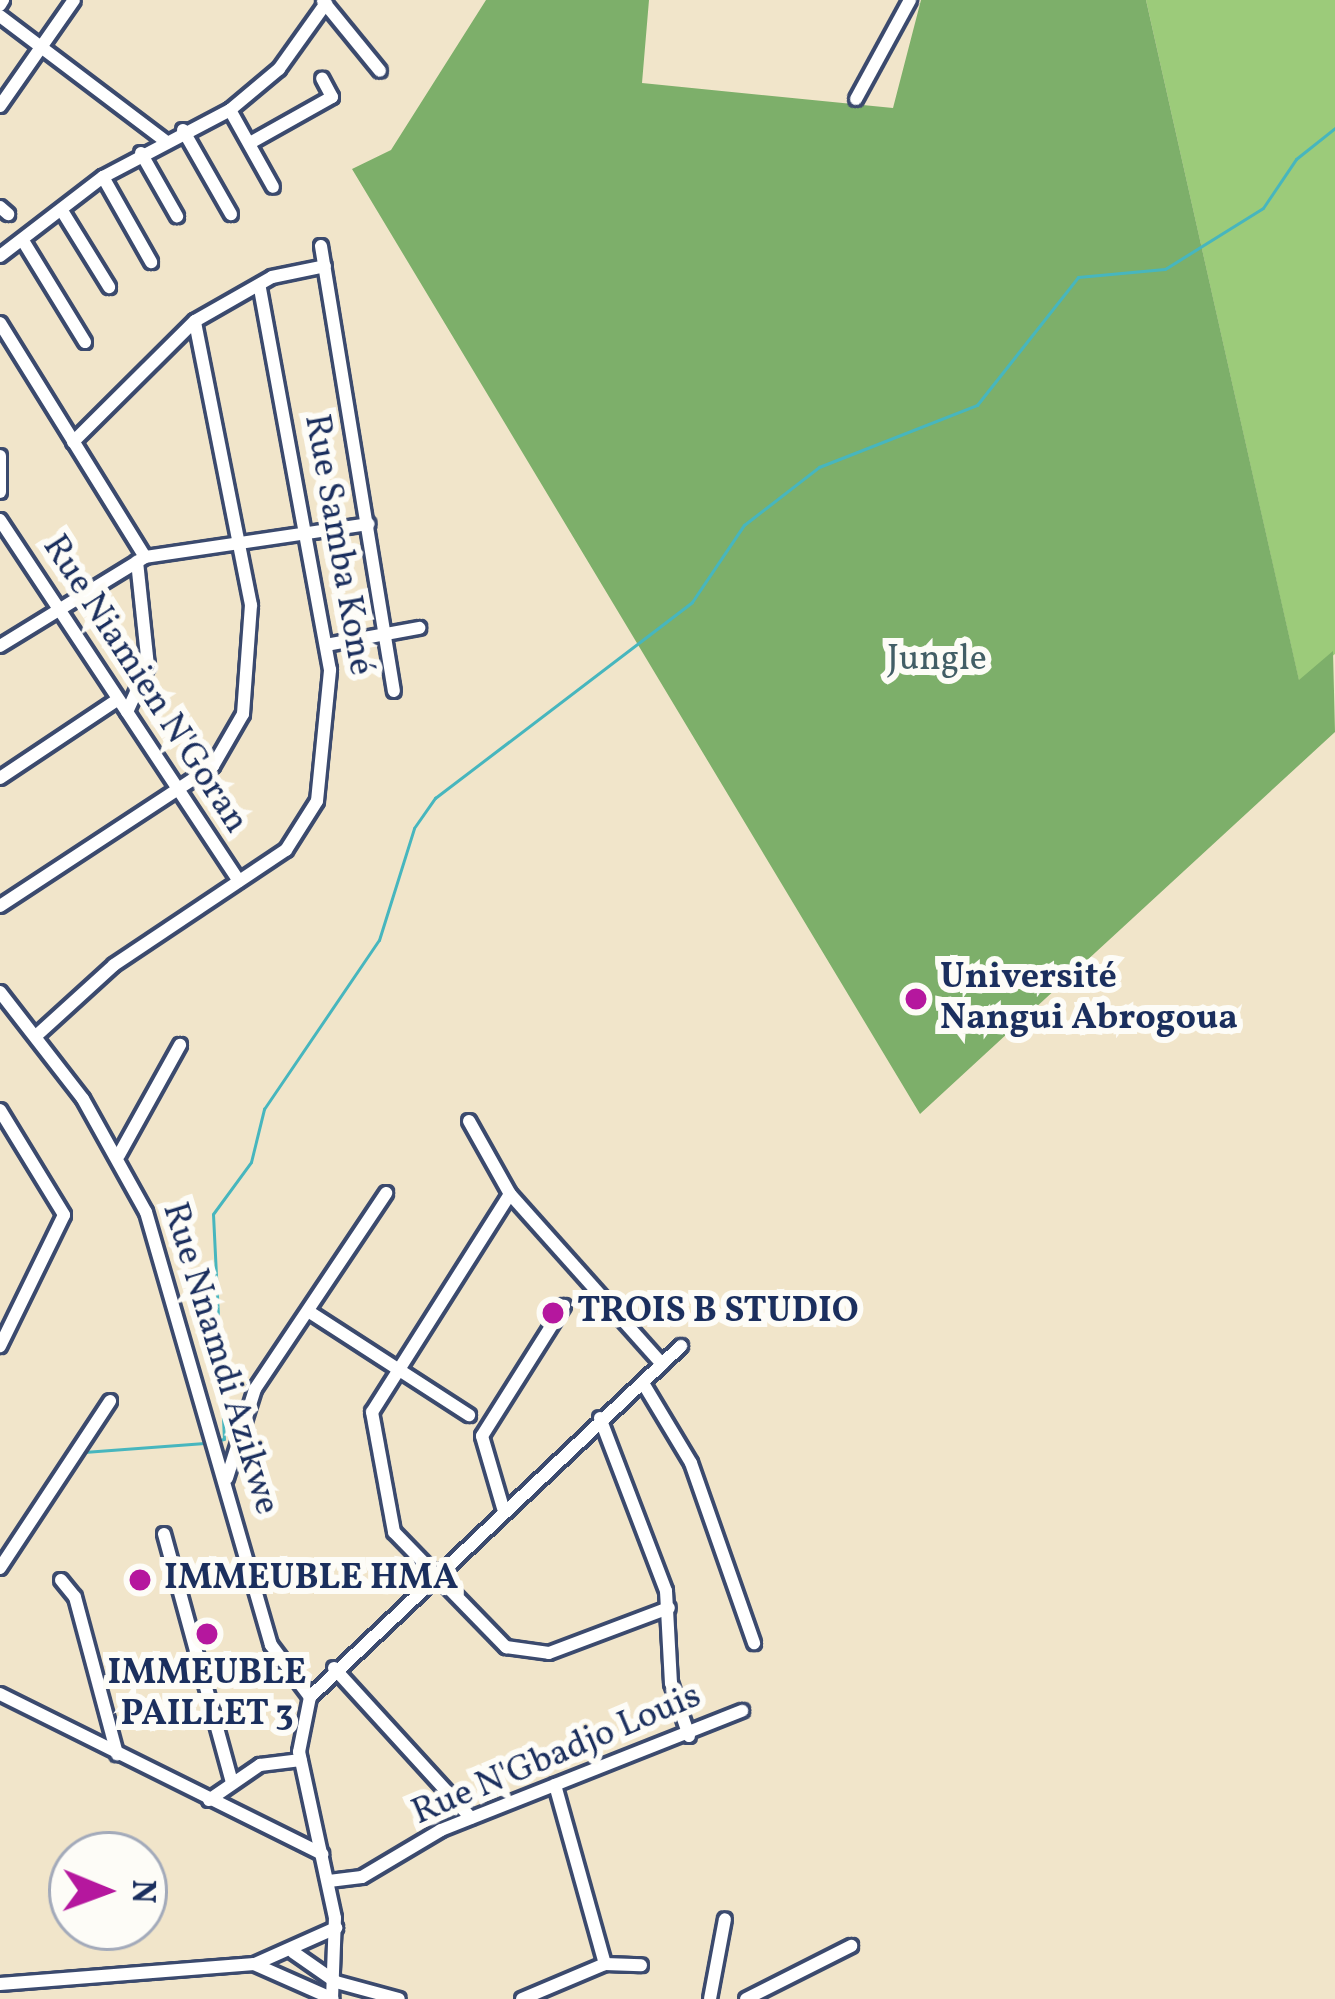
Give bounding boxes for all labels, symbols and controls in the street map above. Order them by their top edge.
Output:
street label: Rue Samba Koné [293,411,381,679]
street label: Rue Niamien N'Goran [32,528,256,842]
park label: Jungle [887,639,987,683]
place label: Université Nangui Abrogoua [940,956,1238,1041]
marker: Université Nangui Abrogoua [903,986,929,1012]
street label: Rue Nnamdi Azikwe [151,1198,287,1520]
place label: TROIS B STUDIO [577,1291,859,1335]
marker: TROIS B STUDIO [540,1300,566,1326]
place label: IMMEUBLE HMA [164,1558,458,1602]
marker: IMMEUBLE HMA [127,1567,153,1593]
marker: IMMEUBLE PAILLET 3 [194,1621,220,1647]
place label: IMMEUBLE PAILLET 3 [108,1652,306,1737]
street label: Rue N'Gbadjo Louis [406,1676,708,1836]
north arrow [48,1831,168,1951]
text: N [118,1879,164,1904]

